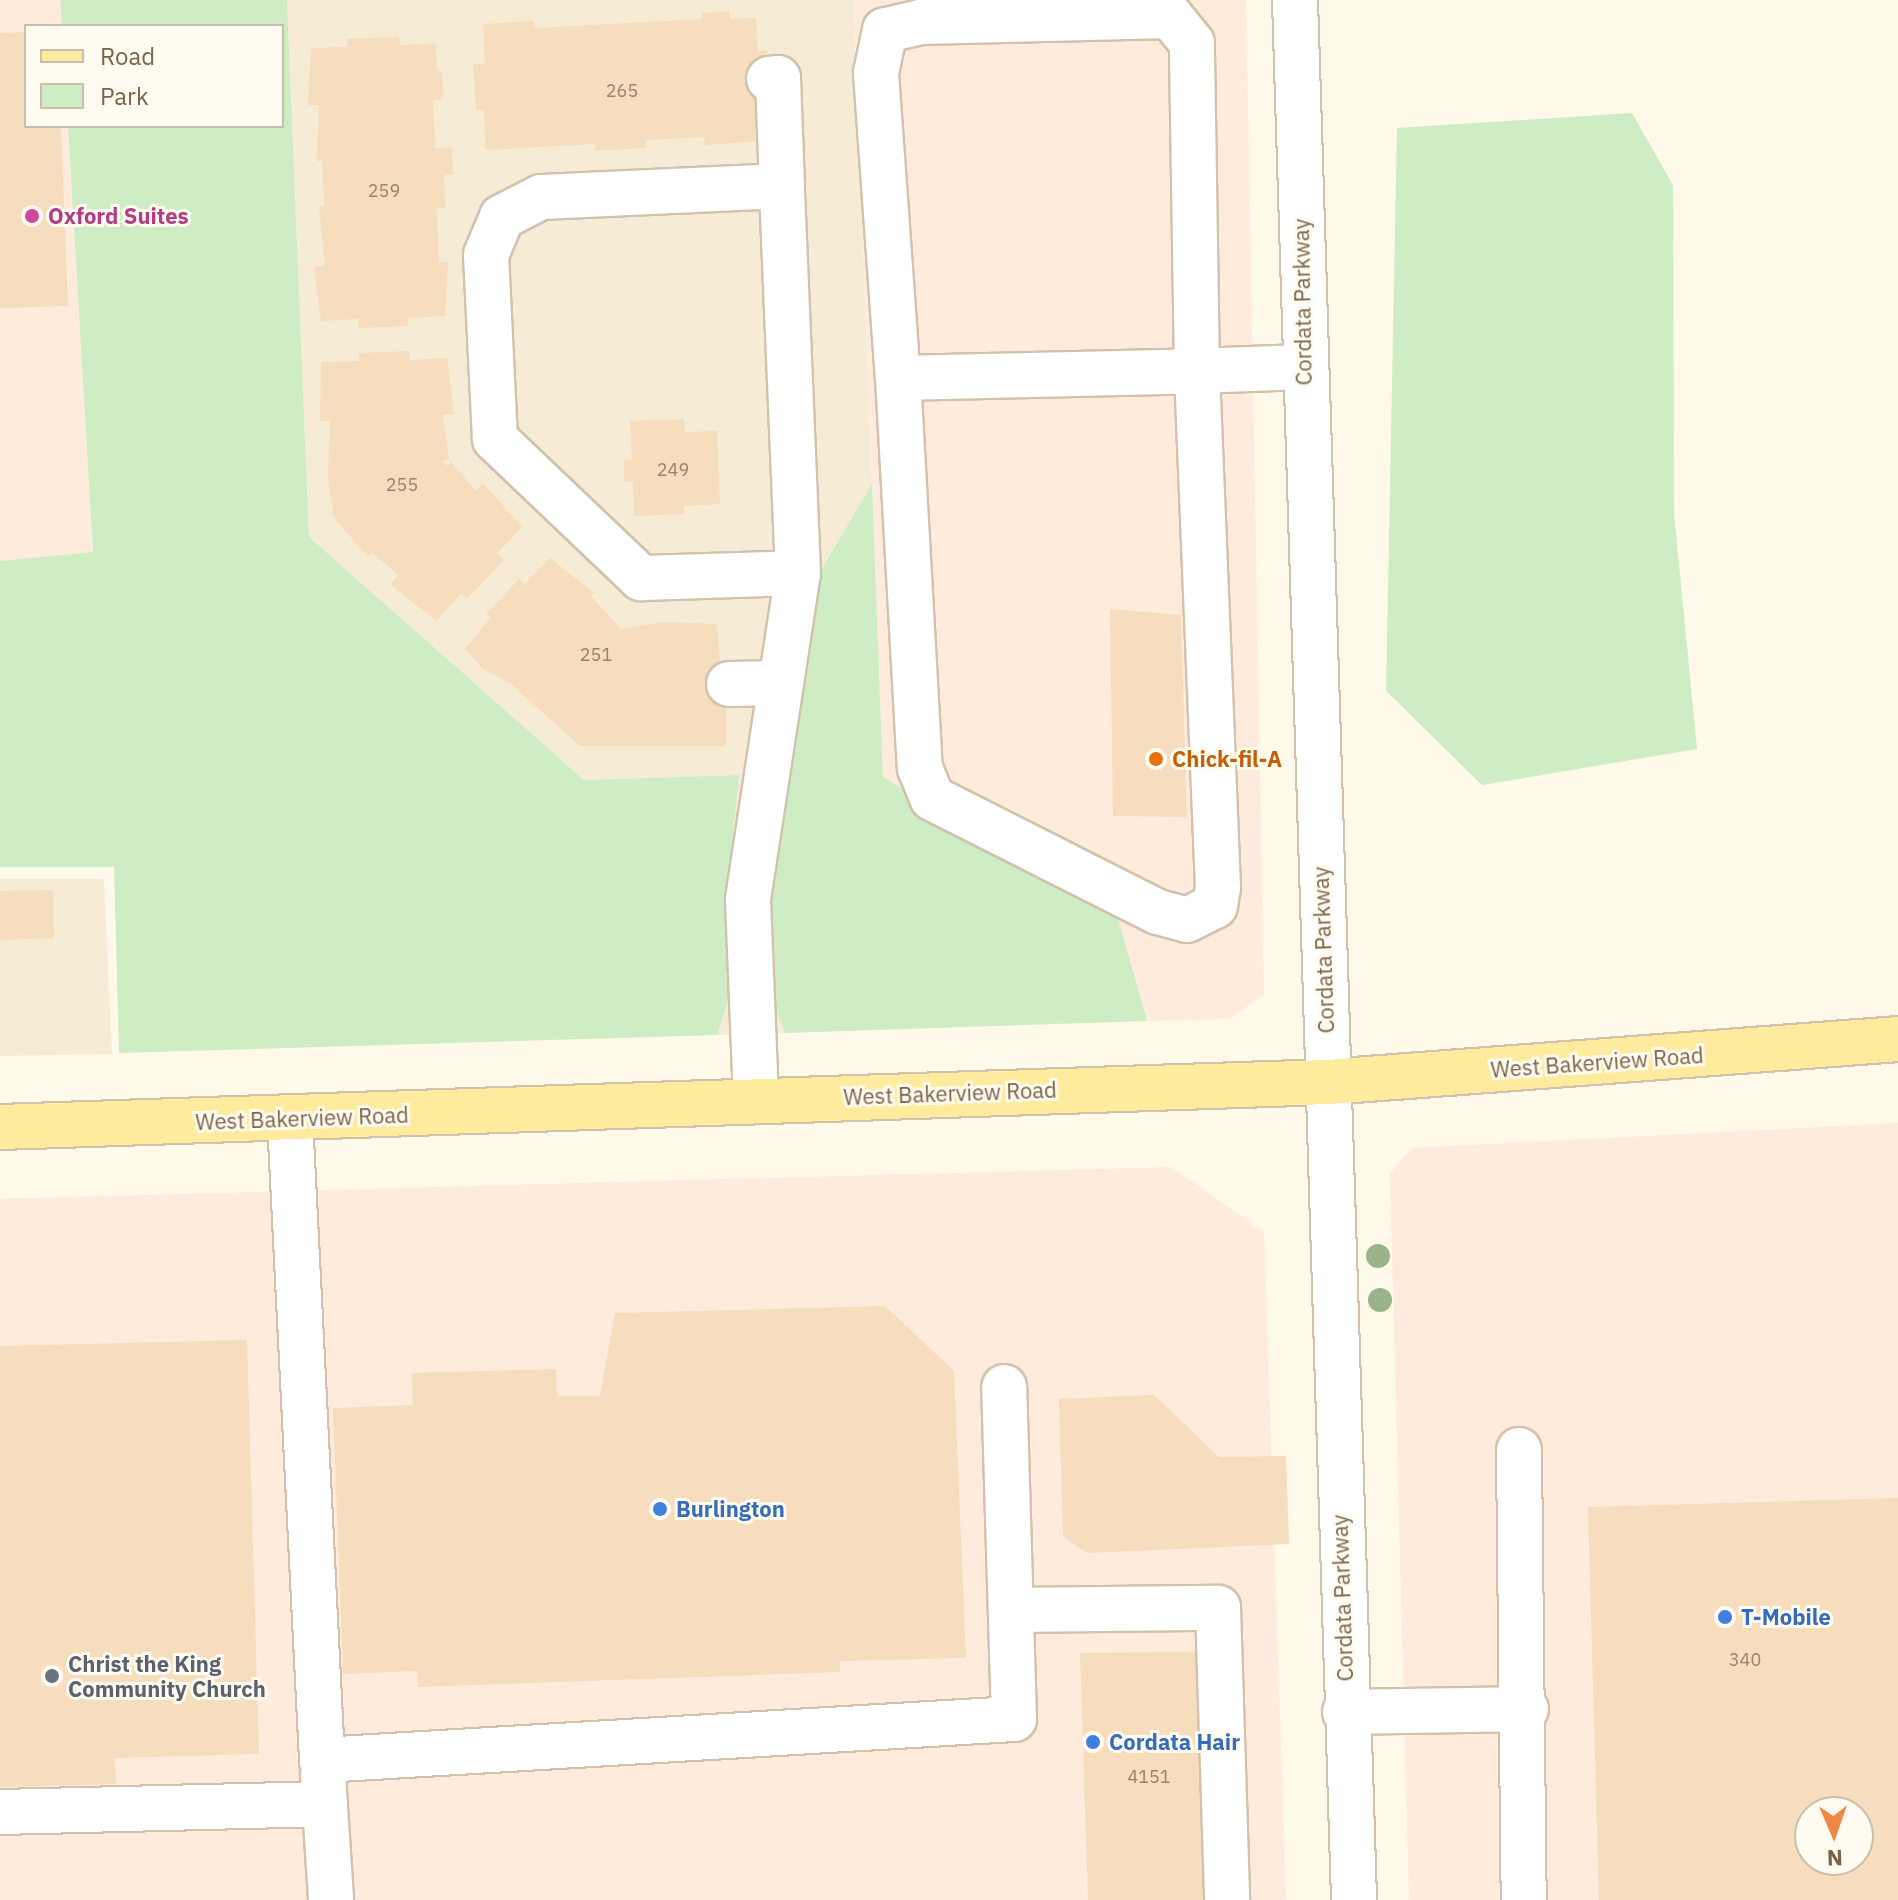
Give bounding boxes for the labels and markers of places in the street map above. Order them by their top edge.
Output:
place label: Oxford Suites [48,203,189,229]
marker: Oxford Suites [23,207,41,225]
place label: Chick-fil-A [1172,746,1282,772]
marker: Chick-fil-A [1147,750,1165,768]
place label: Burlington [676,1496,785,1522]
marker: Burlington [651,1500,669,1518]
place label: T-Mobile [1741,1604,1831,1630]
marker: T-Mobile [1716,1608,1734,1626]
place label: Christ the King Community Church [68,1650,266,1702]
marker: Christ the King Community Church [43,1667,61,1685]
place label: Cordata Hair [1109,1729,1240,1755]
marker: Cordata Hair [1084,1733,1102,1751]

